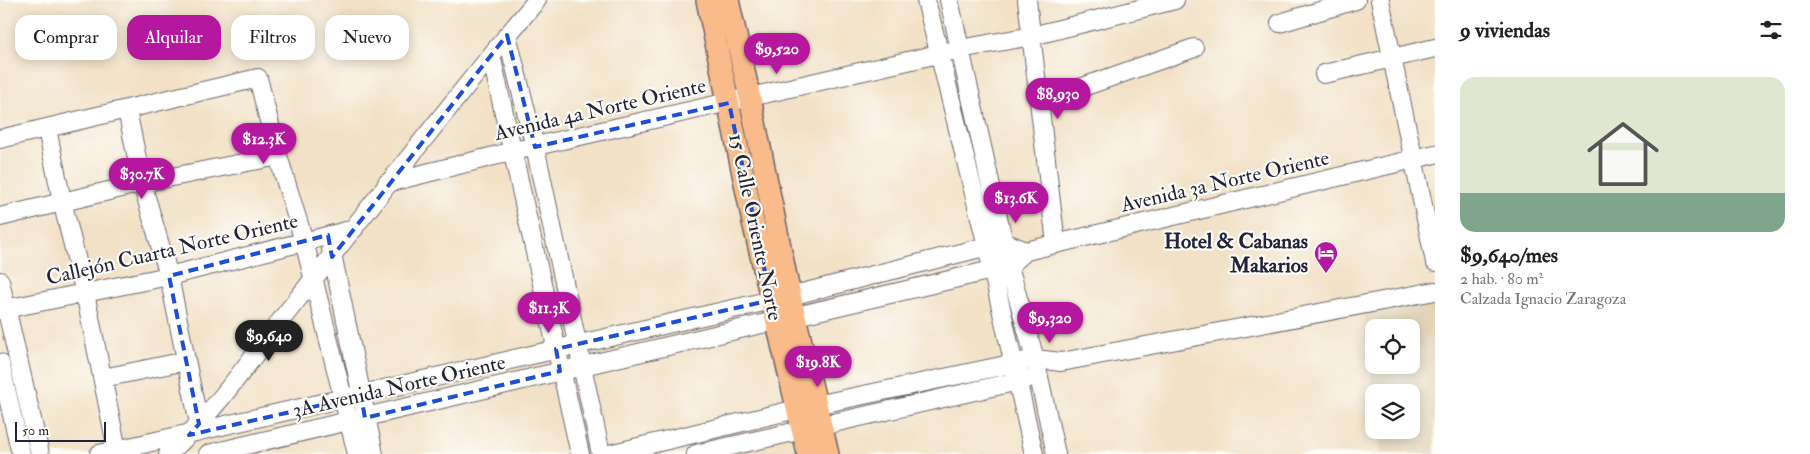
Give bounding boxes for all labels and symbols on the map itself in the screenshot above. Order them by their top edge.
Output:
pin: $9,520 [736,32,818,75]
street label: Avenida 4a Norte Oriente [491,72,709,147]
pin: $8,930 [1017,78,1099,120]
pin: $12.3K [223,122,305,165]
street label: 15 Calle Oriente Norte [722,131,789,323]
street label: Avenida 3a Norte Oriente [1117,144,1332,219]
pin: $30.7K [101,158,183,200]
pin: $13.6K [975,182,1057,224]
street label: Callejón Cuarta Norte Oriente [44,207,301,292]
place label: Hotel & Cabanas Makarios [1164,228,1308,279]
hotel icon: Hotel & Cabanas Makarios [1313,240,1339,274]
pin: $11.3K [508,292,590,334]
pin: $9,320 [1009,302,1091,344]
pin: $9,640 [228,320,310,362]
pin: $19.8K [777,346,859,388]
street label: 3A Avenida Norte Oriente [290,349,508,424]
scale bar [15,419,106,442]

